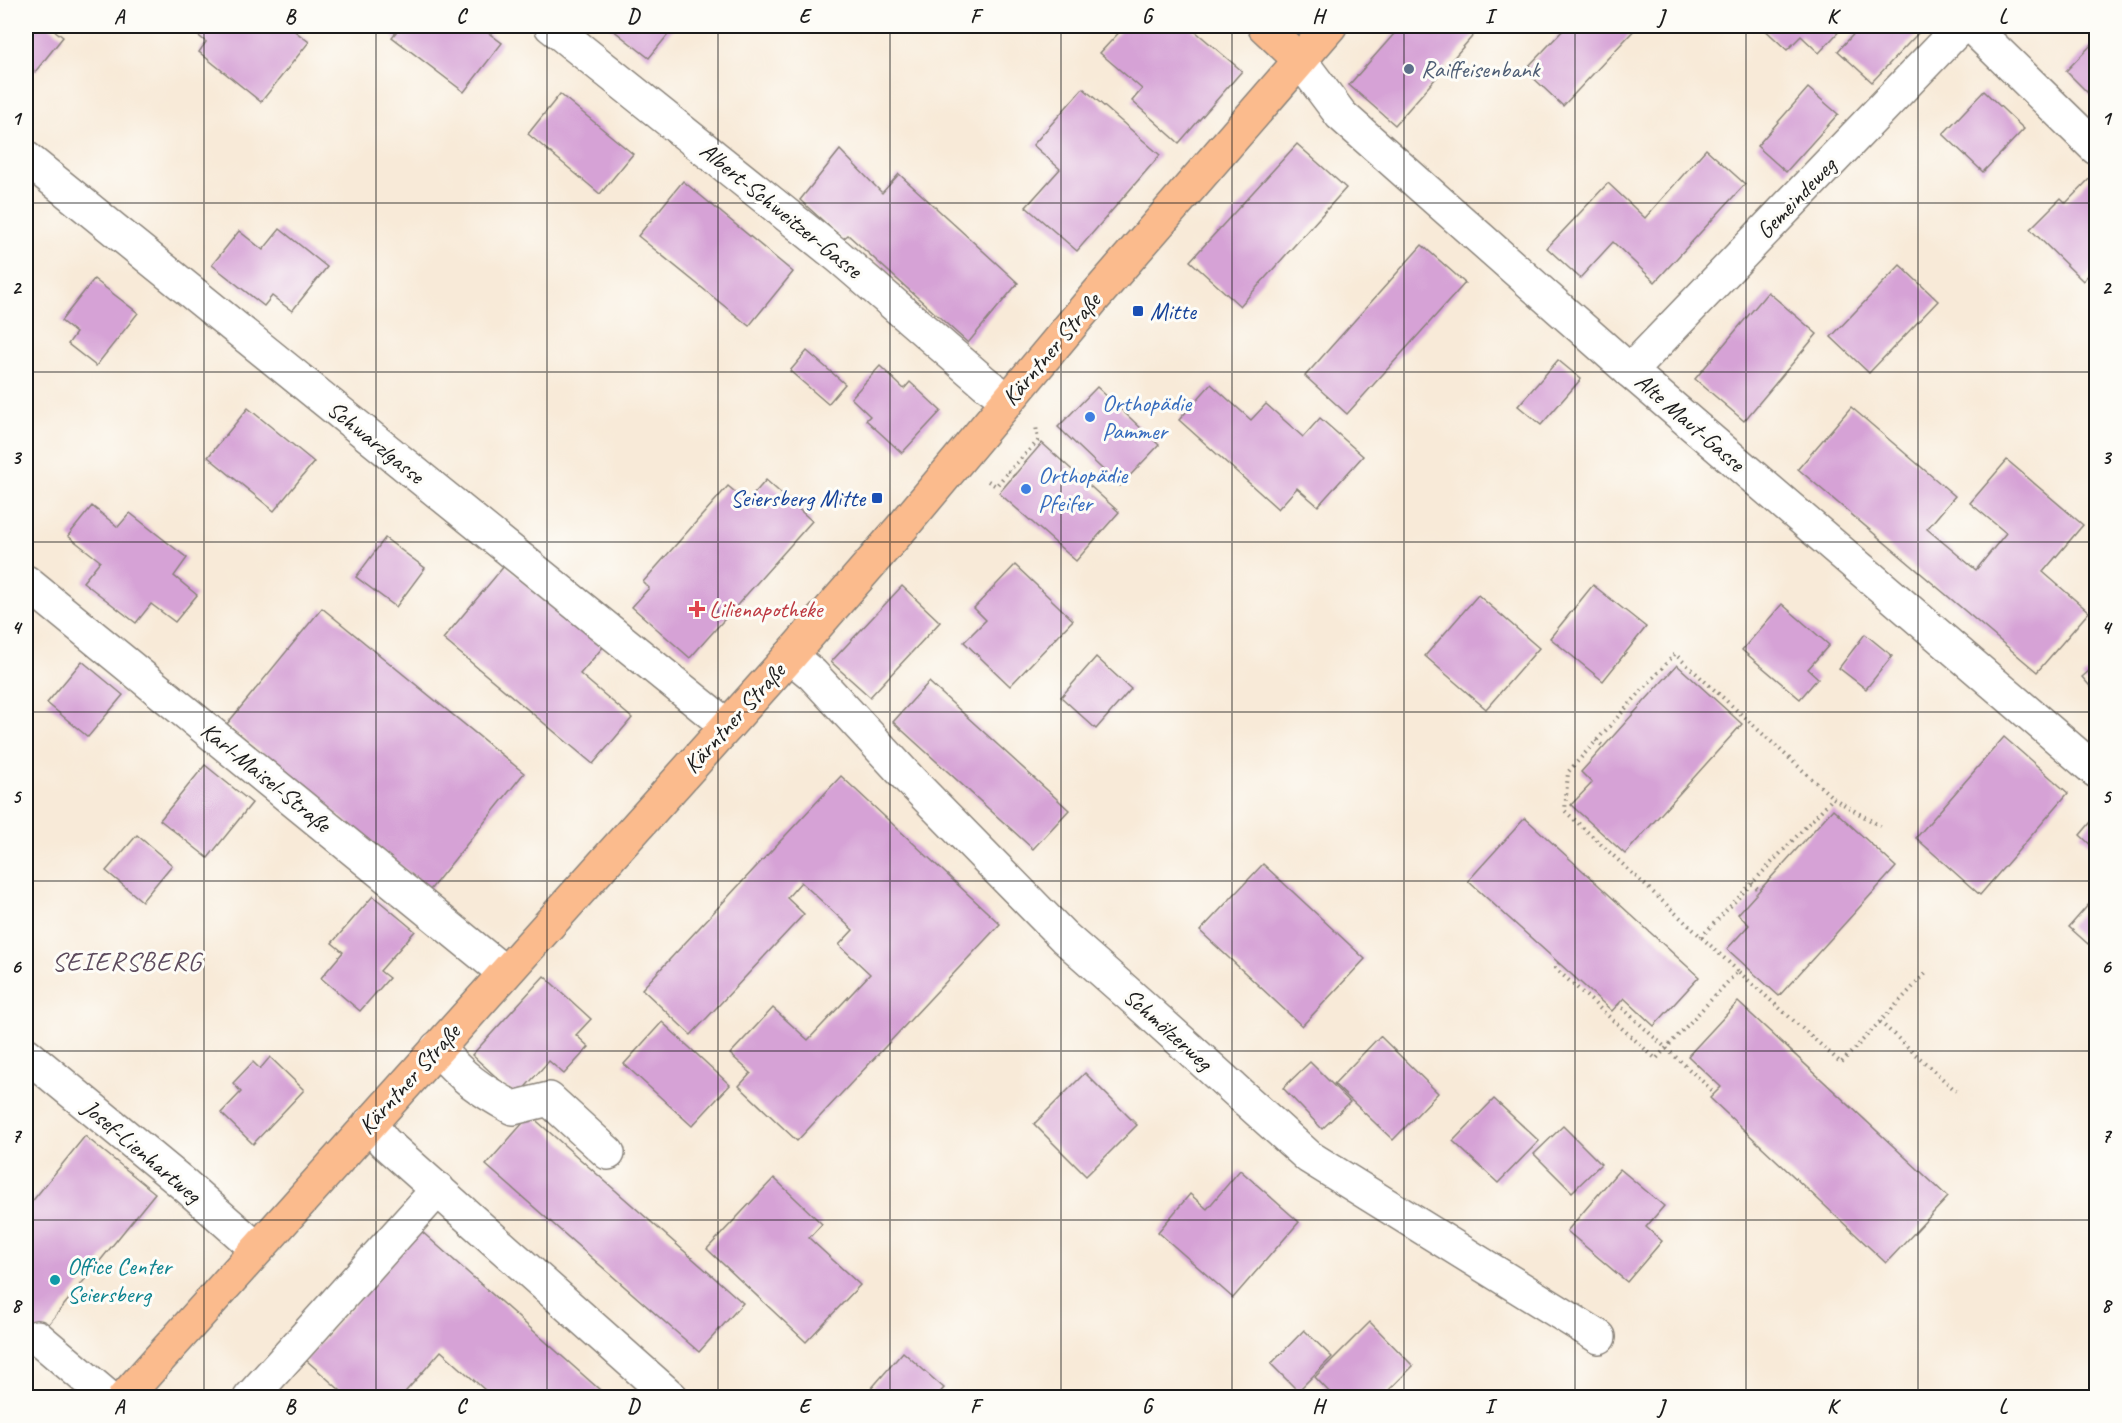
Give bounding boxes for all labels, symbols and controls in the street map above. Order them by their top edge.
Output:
text: A [114,4,126,29]
text: B [285,4,297,29]
text: C [456,4,468,29]
text: D [627,4,641,29]
text: E [799,4,813,29]
text: F [970,4,984,29]
text: G [1142,4,1155,29]
text: H [1312,4,1327,29]
text: I [1485,4,1498,29]
text: J [1656,4,1668,29]
text: K [1827,4,1841,29]
text: L [1999,4,2009,29]
place label: Raiffeisenbank [1421,54,1542,84]
marker: Raiffeisenbank [1402,62,1416,76]
text: 1 [12,106,23,131]
text: 1 [2102,106,2113,131]
street label: Albert-Schweitzer-Gasse [694,135,870,286]
street label: Gemeindeweg [1750,149,1844,245]
text: 2 [12,275,23,300]
text: 2 [2102,275,2113,300]
street label: Kärntner Straße [995,285,1108,412]
place label: Mitte [1150,296,1198,326]
marker: Mitte [1131,304,1145,318]
street label: Alte Maut-Gasse [1629,366,1753,479]
place label: Orthopädie Pammer [1102,388,1193,446]
street label: Schwarzlgasse [321,394,432,492]
marker: Orthopädie Pammer [1083,410,1097,424]
text: 3 [12,445,23,470]
text: 3 [2102,445,2113,470]
place label: Orthopädie Pfeifer [1038,460,1129,518]
marker: Orthopädie Pfeifer [1019,482,1033,496]
place label: Seiersberg Mitte [730,483,867,513]
marker: Seiersberg Mitte [870,491,884,505]
place label: Lilienapotheke [709,594,825,624]
marker: Lilienapotheke [690,602,704,616]
text: 4 [12,615,24,640]
text: 4 [2102,615,2114,640]
street label: Kärntner Straße [677,655,793,779]
street label: Karl-Maisel-Straße [195,715,339,840]
text: 5 [12,784,23,809]
text: 5 [2102,784,2113,809]
district label: SEIERSBERG [52,944,204,978]
text: 6 [11,954,22,979]
text: 6 [2101,954,2112,979]
street label: Schmölzerweg [1117,981,1220,1078]
street label: Kärntner Straße [352,1016,468,1140]
street label: Josef-Lienhartweg [76,1092,209,1210]
text: 7 [12,1123,23,1148]
text: 7 [2102,1123,2113,1148]
place label: Office Center Seiersberg [67,1251,173,1309]
marker: Office Center Seiersberg [48,1273,62,1287]
text: 8 [12,1293,24,1318]
text: 8 [2102,1293,2114,1318]
text: A [114,1394,126,1419]
text: B [285,1394,297,1419]
text: C [456,1394,468,1419]
text: D [627,1394,641,1419]
text: E [799,1394,813,1419]
text: F [970,1394,984,1419]
text: G [1142,1394,1155,1419]
text: H [1312,1394,1327,1419]
text: I [1485,1394,1498,1419]
text: J [1656,1394,1668,1419]
text: K [1827,1394,1841,1419]
text: L [1999,1394,2009,1419]

